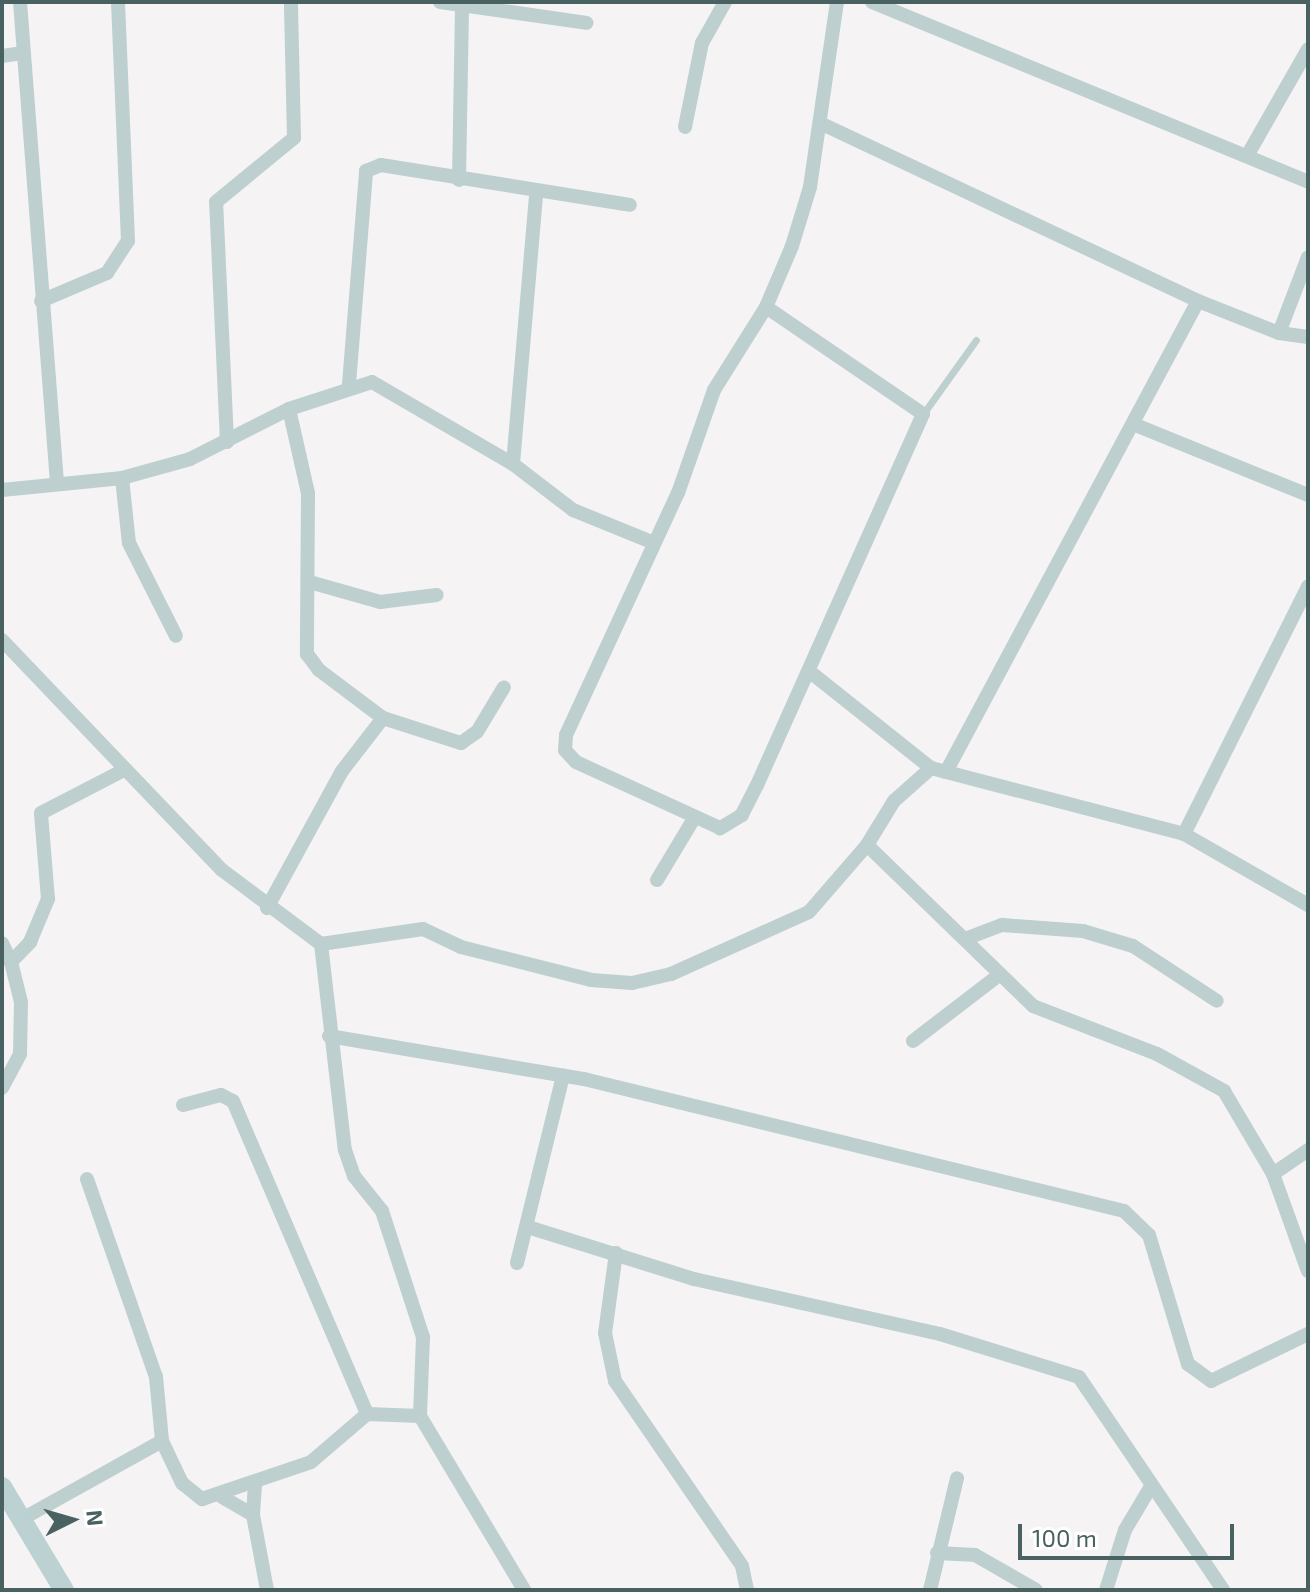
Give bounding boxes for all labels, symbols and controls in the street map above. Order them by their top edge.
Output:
north arrow [32,1480,112,1560]
scale bar [1022,1508,1238,1558]
text: N [82,1509,110,1527]
text: 100 m [1032,1523,1097,1552]

